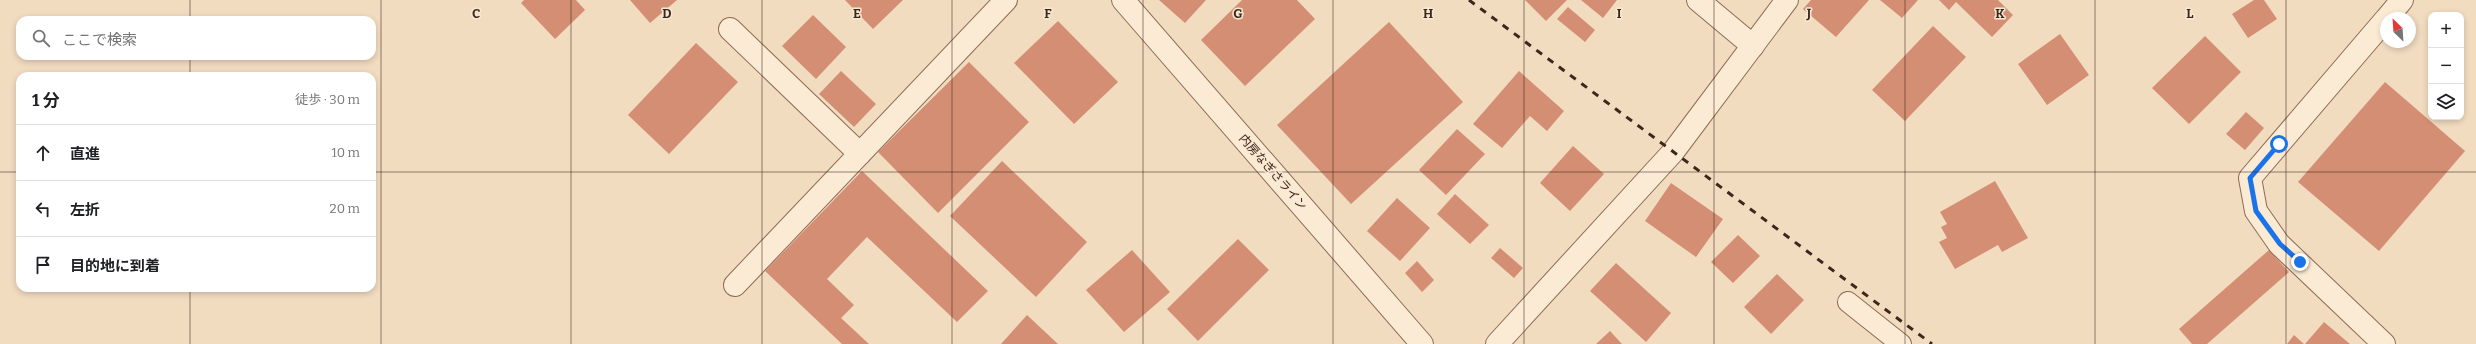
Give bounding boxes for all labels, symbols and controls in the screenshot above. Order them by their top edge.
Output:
text: C [472,6,480,21]
text: D [662,6,672,21]
text: E [853,6,861,21]
text: F [1044,6,1052,21]
text: G [1233,6,1243,21]
text: H [1423,6,1433,21]
text: I [1617,6,1622,21]
text: J [1806,6,1812,21]
text: K [1995,6,2005,21]
text: L [2186,6,2194,21]
north arrow [2380,12,2416,48]
map controls [2428,12,2464,120]
button: + [2428,12,2464,48]
search box [16,16,376,60]
icon: search [30,27,52,49]
text: ここで検索 [62,31,137,49]
button: − [2428,48,2464,84]
button: layers [2428,84,2464,120]
text: 1 分 [32,90,59,111]
text: 徒歩 · 30 m [295,92,360,107]
street label: 内房なぎさライン [1236,131,1310,213]
route start [2270,135,2288,153]
icon: ahead [32,142,54,164]
text: 直進 [70,145,100,163]
text: 10 m [331,145,360,160]
icon: left [32,198,54,220]
text: 左折 [70,201,100,219]
text: 20 m [330,201,360,216]
route end [2291,253,2309,271]
icon: arrive [32,254,54,276]
text: 目的地に到着 [70,257,160,275]

